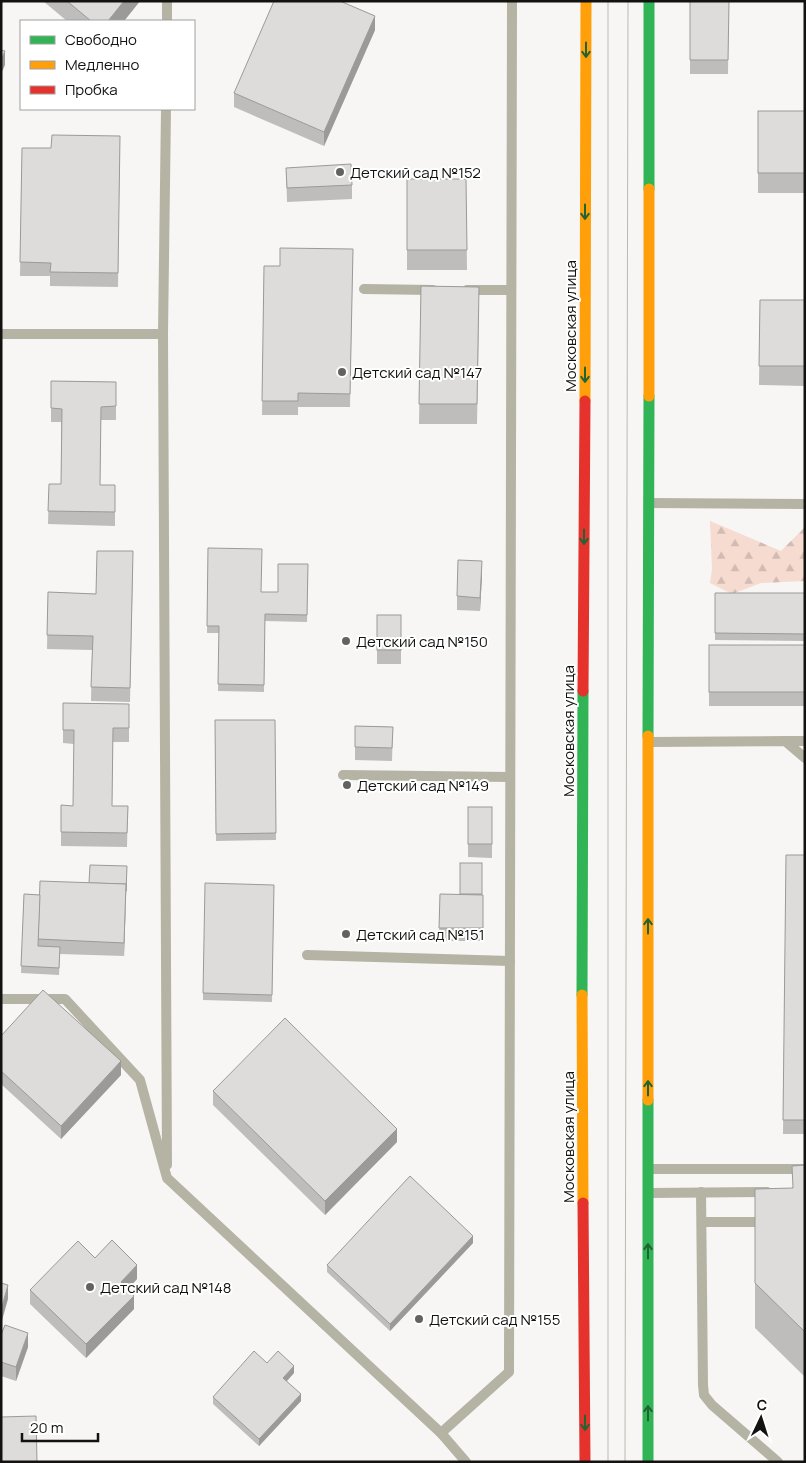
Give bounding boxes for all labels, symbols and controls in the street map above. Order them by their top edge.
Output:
legend [20,20,195,110]
text: Свободно [65,29,137,50]
one-way arrow [581,42,591,58]
text: Медленно [65,54,139,75]
text: Пробка [65,79,118,100]
place label: Детский сад №152 [350,162,481,183]
marker: Детский сад №152 [334,166,346,178]
one-way arrow [580,204,590,220]
street label: Московская улица [560,260,581,392]
place label: Детский сад №147 [352,362,482,383]
marker: Детский сад №147 [336,366,348,378]
one-way arrow [580,366,590,383]
one-way arrow [579,529,589,545]
place label: Детский сад №150 [356,631,488,652]
marker: Детский сад №150 [340,635,352,647]
street label: Московская улица [558,665,579,797]
place label: Детский сад №149 [357,775,489,796]
marker: Детский сад №149 [341,779,353,791]
one-way arrow [643,918,653,934]
place label: Детский сад №151 [356,924,485,945]
marker: Детский сад №151 [340,928,352,940]
street label: Московская улица [558,1071,579,1203]
one-way arrow [643,1080,653,1096]
one-way arrow [643,1243,653,1259]
place label: Детский сад №148 [100,1277,232,1298]
marker: Детский сад №148 [84,1281,96,1293]
place label: Детский сад №155 [429,1309,560,1330]
marker: Детский сад №155 [413,1313,425,1325]
north arrow [736,1393,786,1443]
text: С [756,1395,768,1414]
one-way arrow [643,1405,653,1422]
scale bar [22,1410,99,1442]
one-way arrow [580,1414,590,1430]
text: 20 m [30,1417,63,1438]

